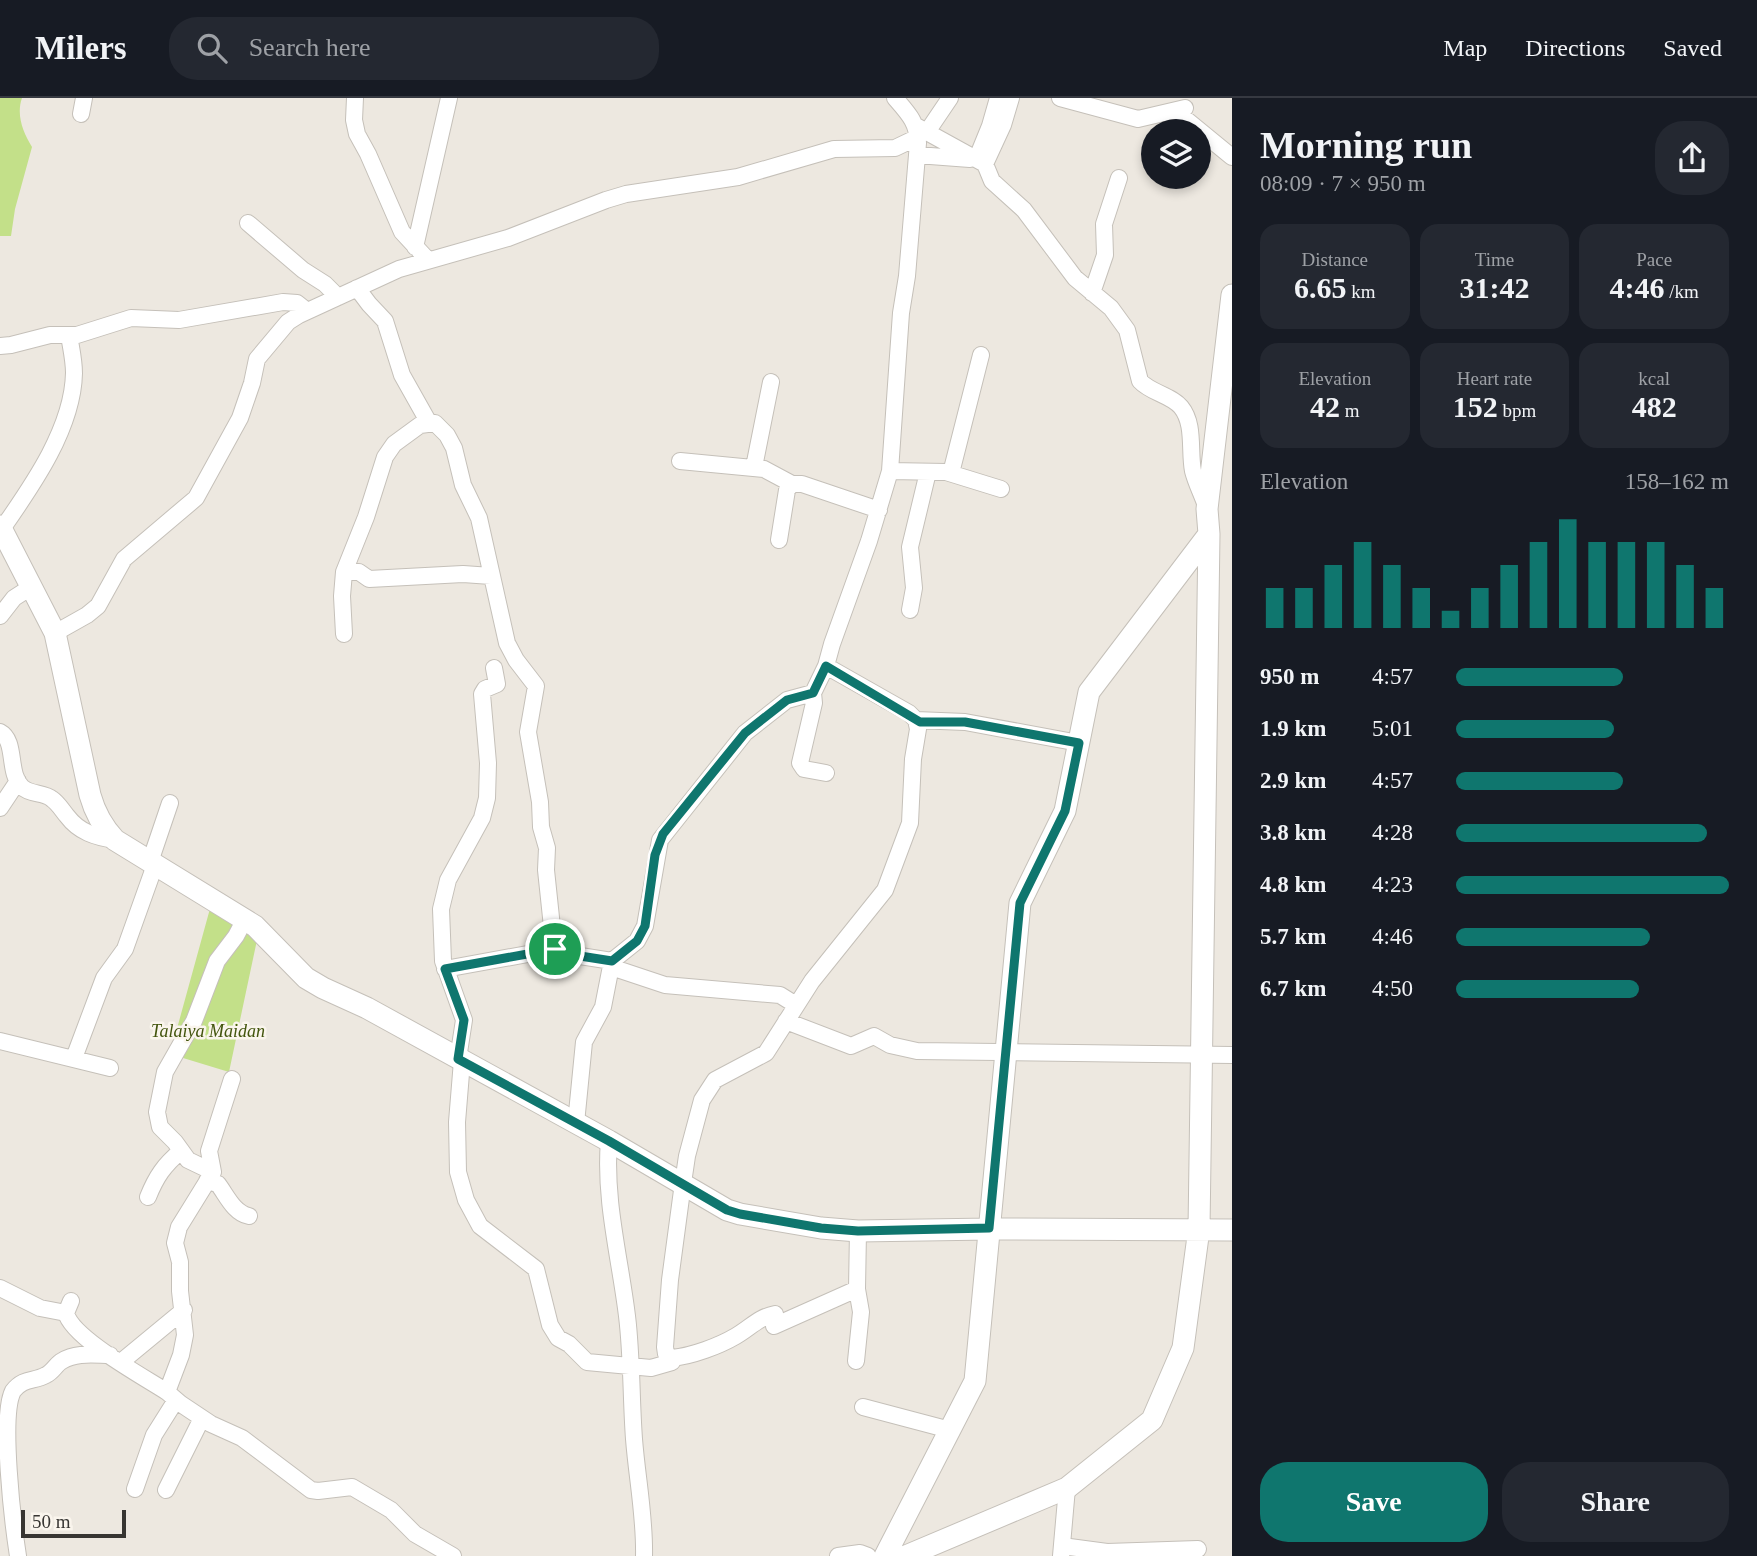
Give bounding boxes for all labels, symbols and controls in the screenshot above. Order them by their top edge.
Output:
search box [169,17,659,80]
icon: search [193,29,231,67]
text: Milers [35,30,127,66]
text: Search here [249,33,371,62]
text: Map [1443,35,1487,61]
text: Directions [1525,35,1625,61]
text: Saved [1663,35,1722,61]
map controls [1141,119,1211,189]
button: layers [1141,119,1211,189]
button: share [1655,121,1729,195]
text: Morning run [1260,124,1472,166]
text: 08:09 · 7 × 950 m [1260,171,1426,196]
text: Distance [1302,249,1368,270]
text: Time [1475,249,1514,270]
text: Pace [1636,249,1672,270]
text: 6.65 [1294,271,1347,304]
text: 31:42 [1459,271,1529,304]
text: 4:46 [1610,271,1665,304]
text: km [1347,281,1376,302]
text: /km [1665,281,1699,302]
text: Elevation [1298,368,1371,389]
text: Heart rate [1457,368,1532,389]
text: kcal [1638,368,1670,389]
text: 42 [1310,390,1340,423]
text: 152 [1453,390,1498,423]
text: 482 [1632,390,1677,423]
text: m [1340,400,1360,421]
text: bpm [1498,400,1536,421]
text: Elevation [1260,469,1348,494]
text: 158–162 m [1625,469,1729,494]
text: 950 m [1260,664,1319,689]
text: 4:57 [1372,664,1413,689]
text: 1.9 km [1260,716,1326,741]
text: 5:01 [1372,716,1413,741]
text: 2.9 km [1260,768,1326,793]
text: 4:57 [1372,768,1413,793]
text: 3.8 km [1260,820,1326,845]
text: 4:28 [1372,820,1413,845]
text: 4.8 km [1260,872,1326,897]
text: 4:23 [1372,872,1413,897]
pin [525,919,585,979]
text: 5.7 km [1260,924,1326,949]
text: 4:46 [1372,924,1413,949]
icon: arrive [536,930,574,968]
text: 6.7 km [1260,976,1326,1001]
text: 4:50 [1372,976,1413,1001]
park label: Talaiya Maidan [151,1021,265,1041]
button: Save [1260,1462,1488,1542]
button: Share [1502,1462,1729,1542]
scale bar [21,1507,126,1539]
text: 50 m [32,1511,71,1532]

